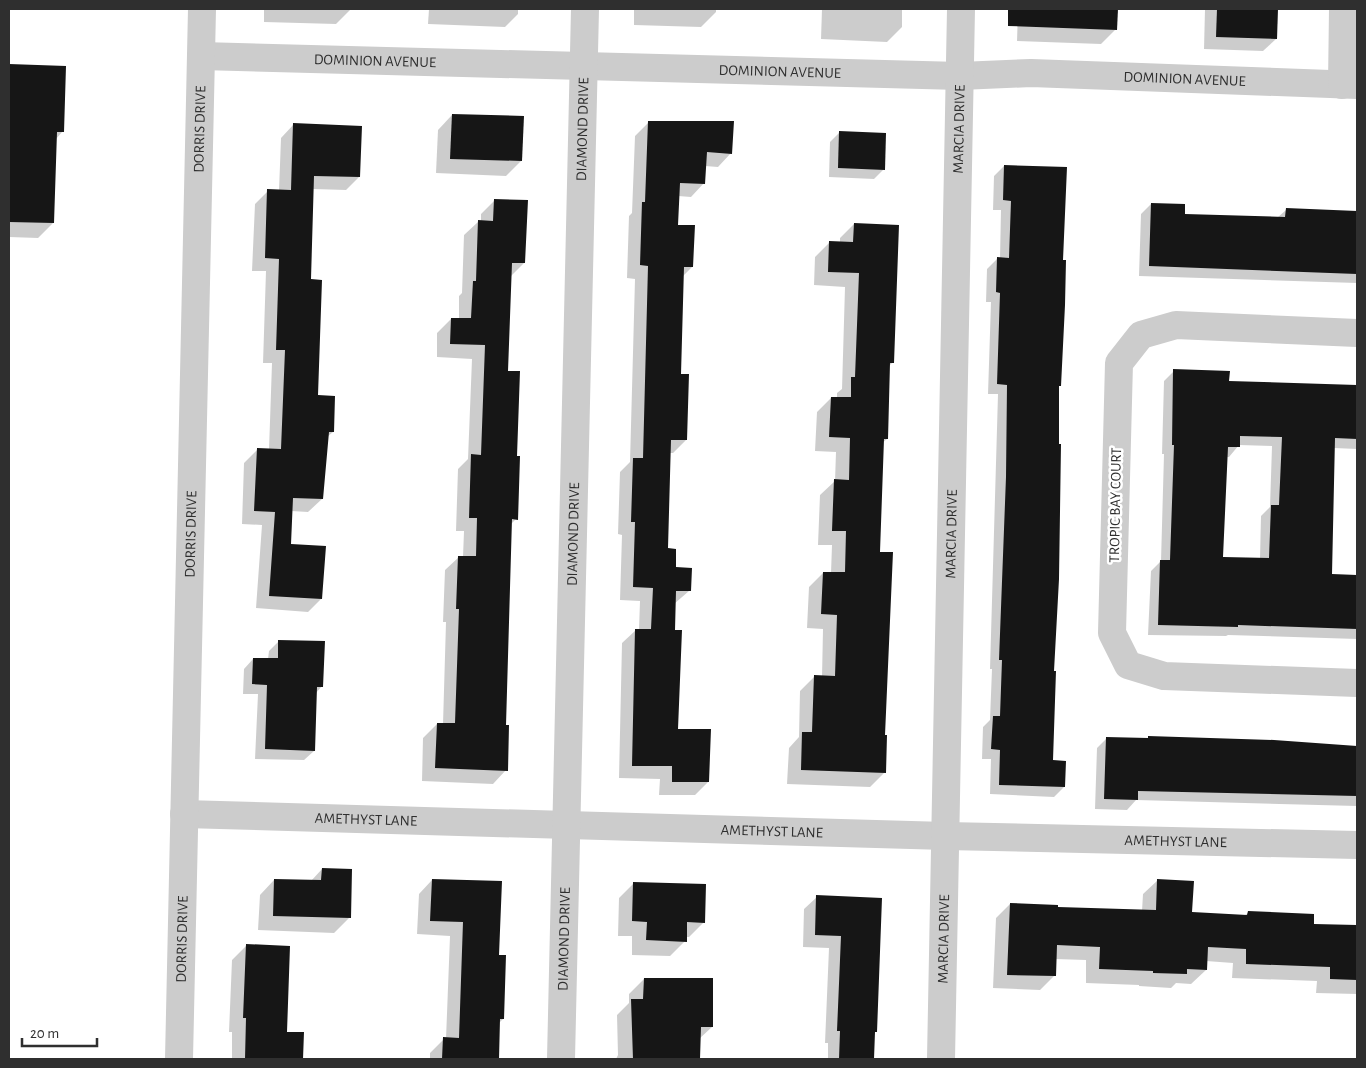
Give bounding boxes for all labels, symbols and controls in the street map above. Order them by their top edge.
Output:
street label: DOMINION AVENUE [314,52,436,70]
street label: DOMINION AVENUE [718,63,841,81]
street label: DOMINION AVENUE [1123,69,1246,89]
street label: DIAMOND DRIVE [574,77,591,181]
street label: MARCIA DRIVE [951,84,968,174]
street label: DORRIS DRIVE [191,86,208,173]
street label: TROPIC BAY COURT [1107,447,1124,563]
street label: DIAMOND DRIVE [565,482,582,586]
street label: MARCIA DRIVE [943,489,960,579]
street label: DORRIS DRIVE [183,490,199,578]
street label: AMETHYST LANE [315,811,417,829]
street label: AMETHYST LANE [720,822,823,840]
street label: AMETHYST LANE [1124,833,1227,850]
street label: DIAMOND DRIVE [556,887,573,991]
street label: MARCIA DRIVE [935,894,952,984]
street label: DORRIS DRIVE [174,895,191,983]
scale bar [22,1016,98,1048]
text: 20 m [30,1026,59,1041]

